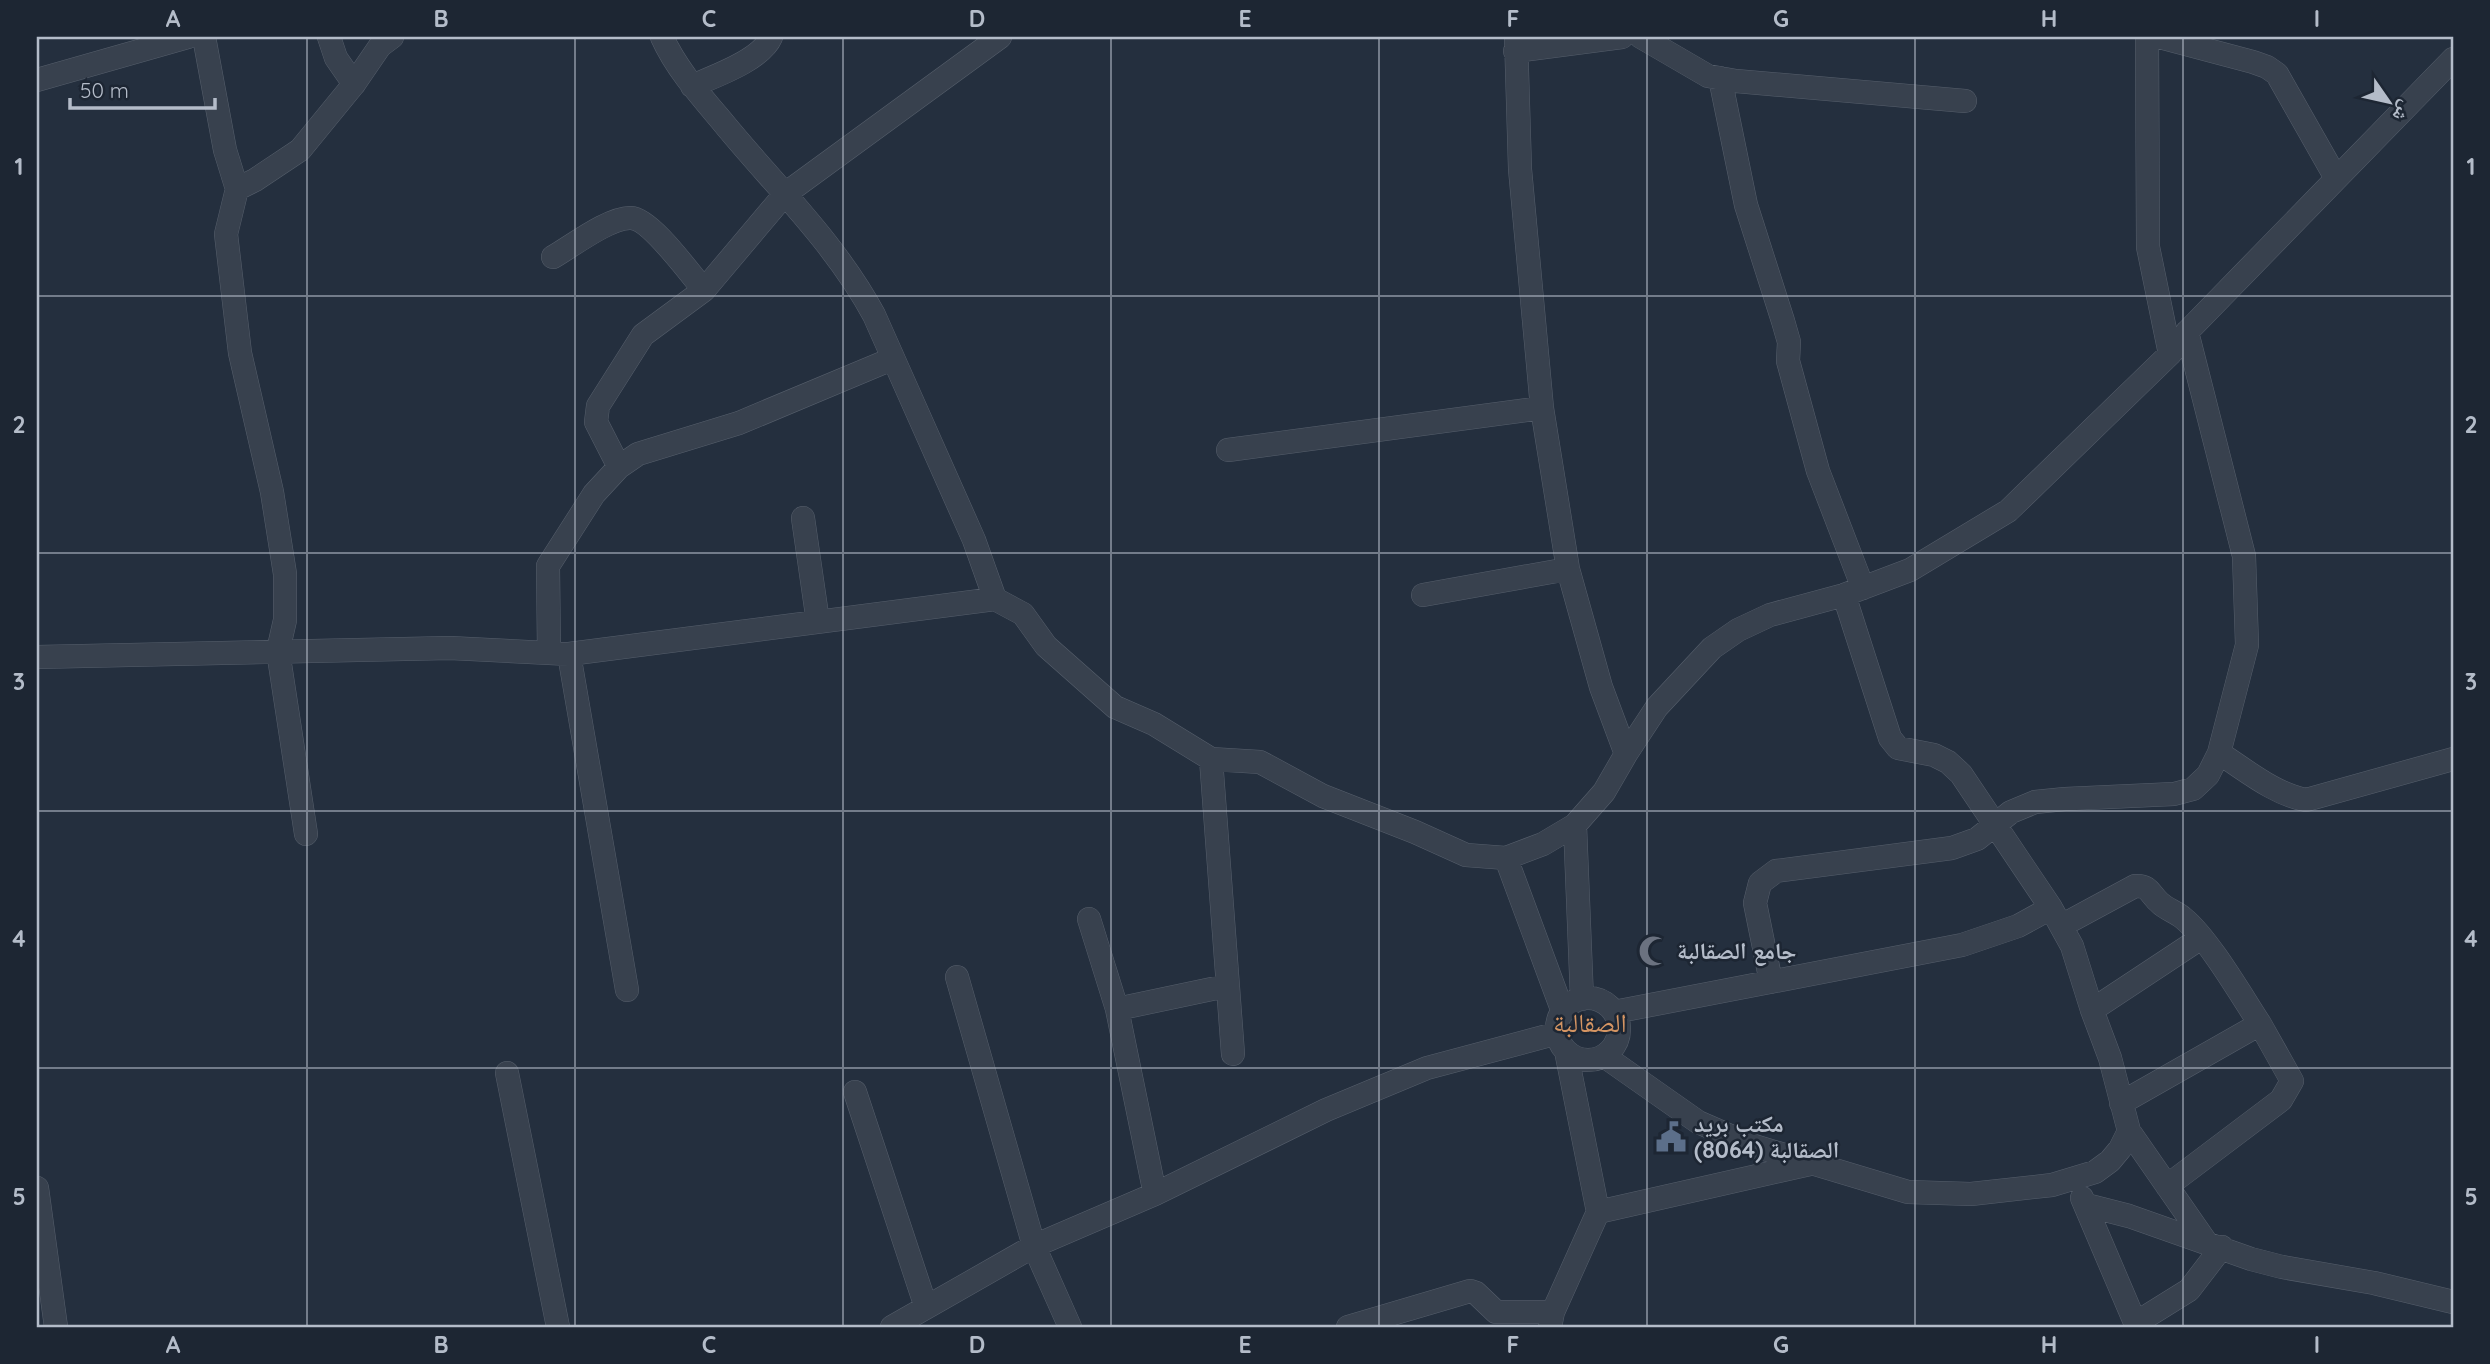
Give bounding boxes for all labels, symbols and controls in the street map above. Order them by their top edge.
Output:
text: A [166,4,181,33]
text: B [433,4,449,33]
text: C [702,4,716,33]
text: D [969,4,985,33]
text: E [1238,4,1252,33]
text: F [1507,4,1519,33]
text: G [1773,4,1789,33]
text: H [2041,4,2057,33]
text: I [2314,4,2320,33]
scale bar [70,66,215,110]
north arrow [2354,66,2424,136]
text: 50 m [80,77,129,103]
text: ش [2388,96,2419,127]
text: 1 [15,152,23,181]
text: 1 [2467,152,2475,181]
text: 2 [12,410,26,439]
text: 2 [2464,410,2478,439]
text: 3 [13,667,25,696]
text: 3 [2465,667,2477,696]
text: 4 [12,924,26,953]
text: 4 [2464,924,2478,953]
mosque icon: جامع الصقالبة [1637,934,1671,968]
place label: جامع الصقالبة [1677,936,1796,966]
district label: الصقالبة [1553,1006,1627,1039]
place label: مكتب بريد الصقالبة (8064) [1694,1109,1839,1164]
public building icon: مكتب بريد الصقالبة (8064) [1654,1120,1688,1154]
text: 5 [12,1182,26,1211]
text: 5 [2464,1182,2478,1211]
text: A [166,1330,181,1359]
text: B [433,1330,449,1359]
text: C [702,1330,716,1359]
text: D [969,1330,985,1359]
text: E [1238,1330,1252,1359]
text: F [1507,1330,1519,1359]
text: G [1773,1330,1789,1359]
text: H [2041,1330,2057,1359]
text: I [2314,1330,2320,1359]

